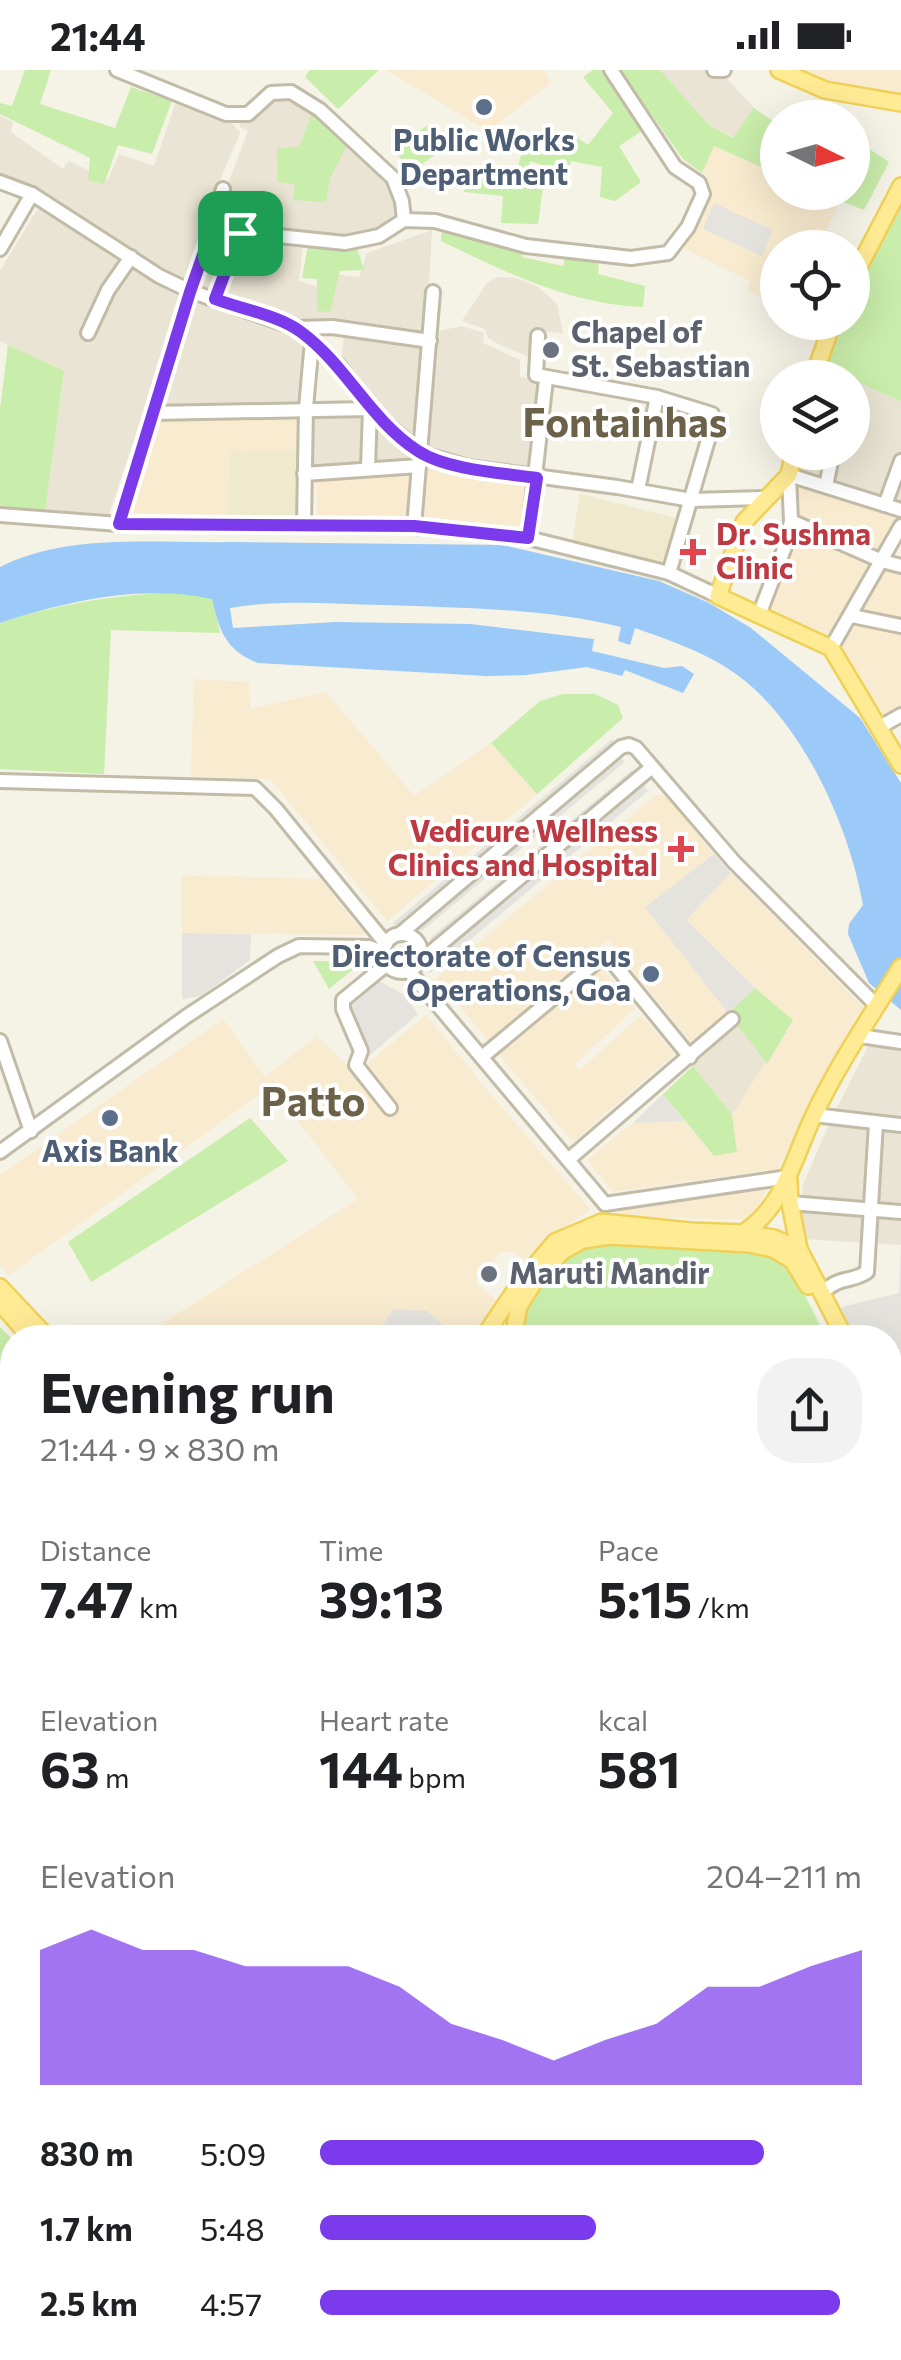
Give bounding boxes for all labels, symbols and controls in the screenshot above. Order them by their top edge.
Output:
text: 21:44 [50,12,146,59]
marker: Public Works Department [473,96,495,118]
north arrow [760,100,870,210]
map controls [760,100,870,470]
place label: Public Works Department [393,120,575,191]
pin [198,191,283,276]
icon: arrive [213,206,268,261]
button: locate [760,230,870,340]
place label: Chapel of St. Sebastian [571,312,750,383]
marker: Chapel of St. Sebastian [540,339,562,361]
button: layers [760,360,870,470]
district label: Fontainhas [523,396,727,445]
place label: Dr. Sushma Clinic [716,514,871,585]
marker: Dr. Sushma Clinic [680,539,706,565]
place label: Vedicure Wellness Clinics and Hospital [388,811,658,882]
marker: Vedicure Wellness Clinics and Hospital [668,836,694,862]
place label: Directorate of Census Operations, Goa [331,936,631,1007]
marker: Directorate of Census Operations, Goa [640,963,662,985]
district label: Patto [261,1075,365,1124]
marker: Axis Bank [99,1107,121,1129]
place label: Axis Bank [42,1131,178,1168]
place label: Maruti Mandir [509,1253,710,1290]
marker: Maruti Mandir [478,1263,500,1285]
text: Evening run [40,1357,335,1424]
button: share [757,1358,862,1463]
text: 21:44 · 9 × 830 m [40,1428,280,1468]
text: Distance [40,1533,151,1567]
text: Time [319,1533,383,1567]
text: Pace [598,1533,659,1567]
text: 7.47 [40,1567,134,1628]
text: 39:13 [319,1567,444,1628]
text: 5:15 [598,1567,692,1628]
text: km [134,1590,179,1624]
text: /km [692,1590,750,1624]
text: Elevation [40,1703,158,1737]
text: Heart rate [319,1703,449,1737]
text: kcal [598,1703,648,1737]
text: 63 [40,1737,100,1798]
text: 144 [319,1737,403,1798]
text: 581 [598,1737,681,1798]
text: m [100,1760,129,1794]
text: bpm [403,1760,466,1794]
text: Elevation [40,1855,175,1895]
text: 204–211 m [706,1855,862,1895]
text: 830 m [40,2133,134,2173]
text: 5:09 [200,2133,266,2173]
text: 1.7 km [40,2208,133,2248]
text: 5:48 [200,2208,265,2248]
text: 2.5 km [40,2283,138,2323]
text: 4:57 [200,2283,262,2323]

